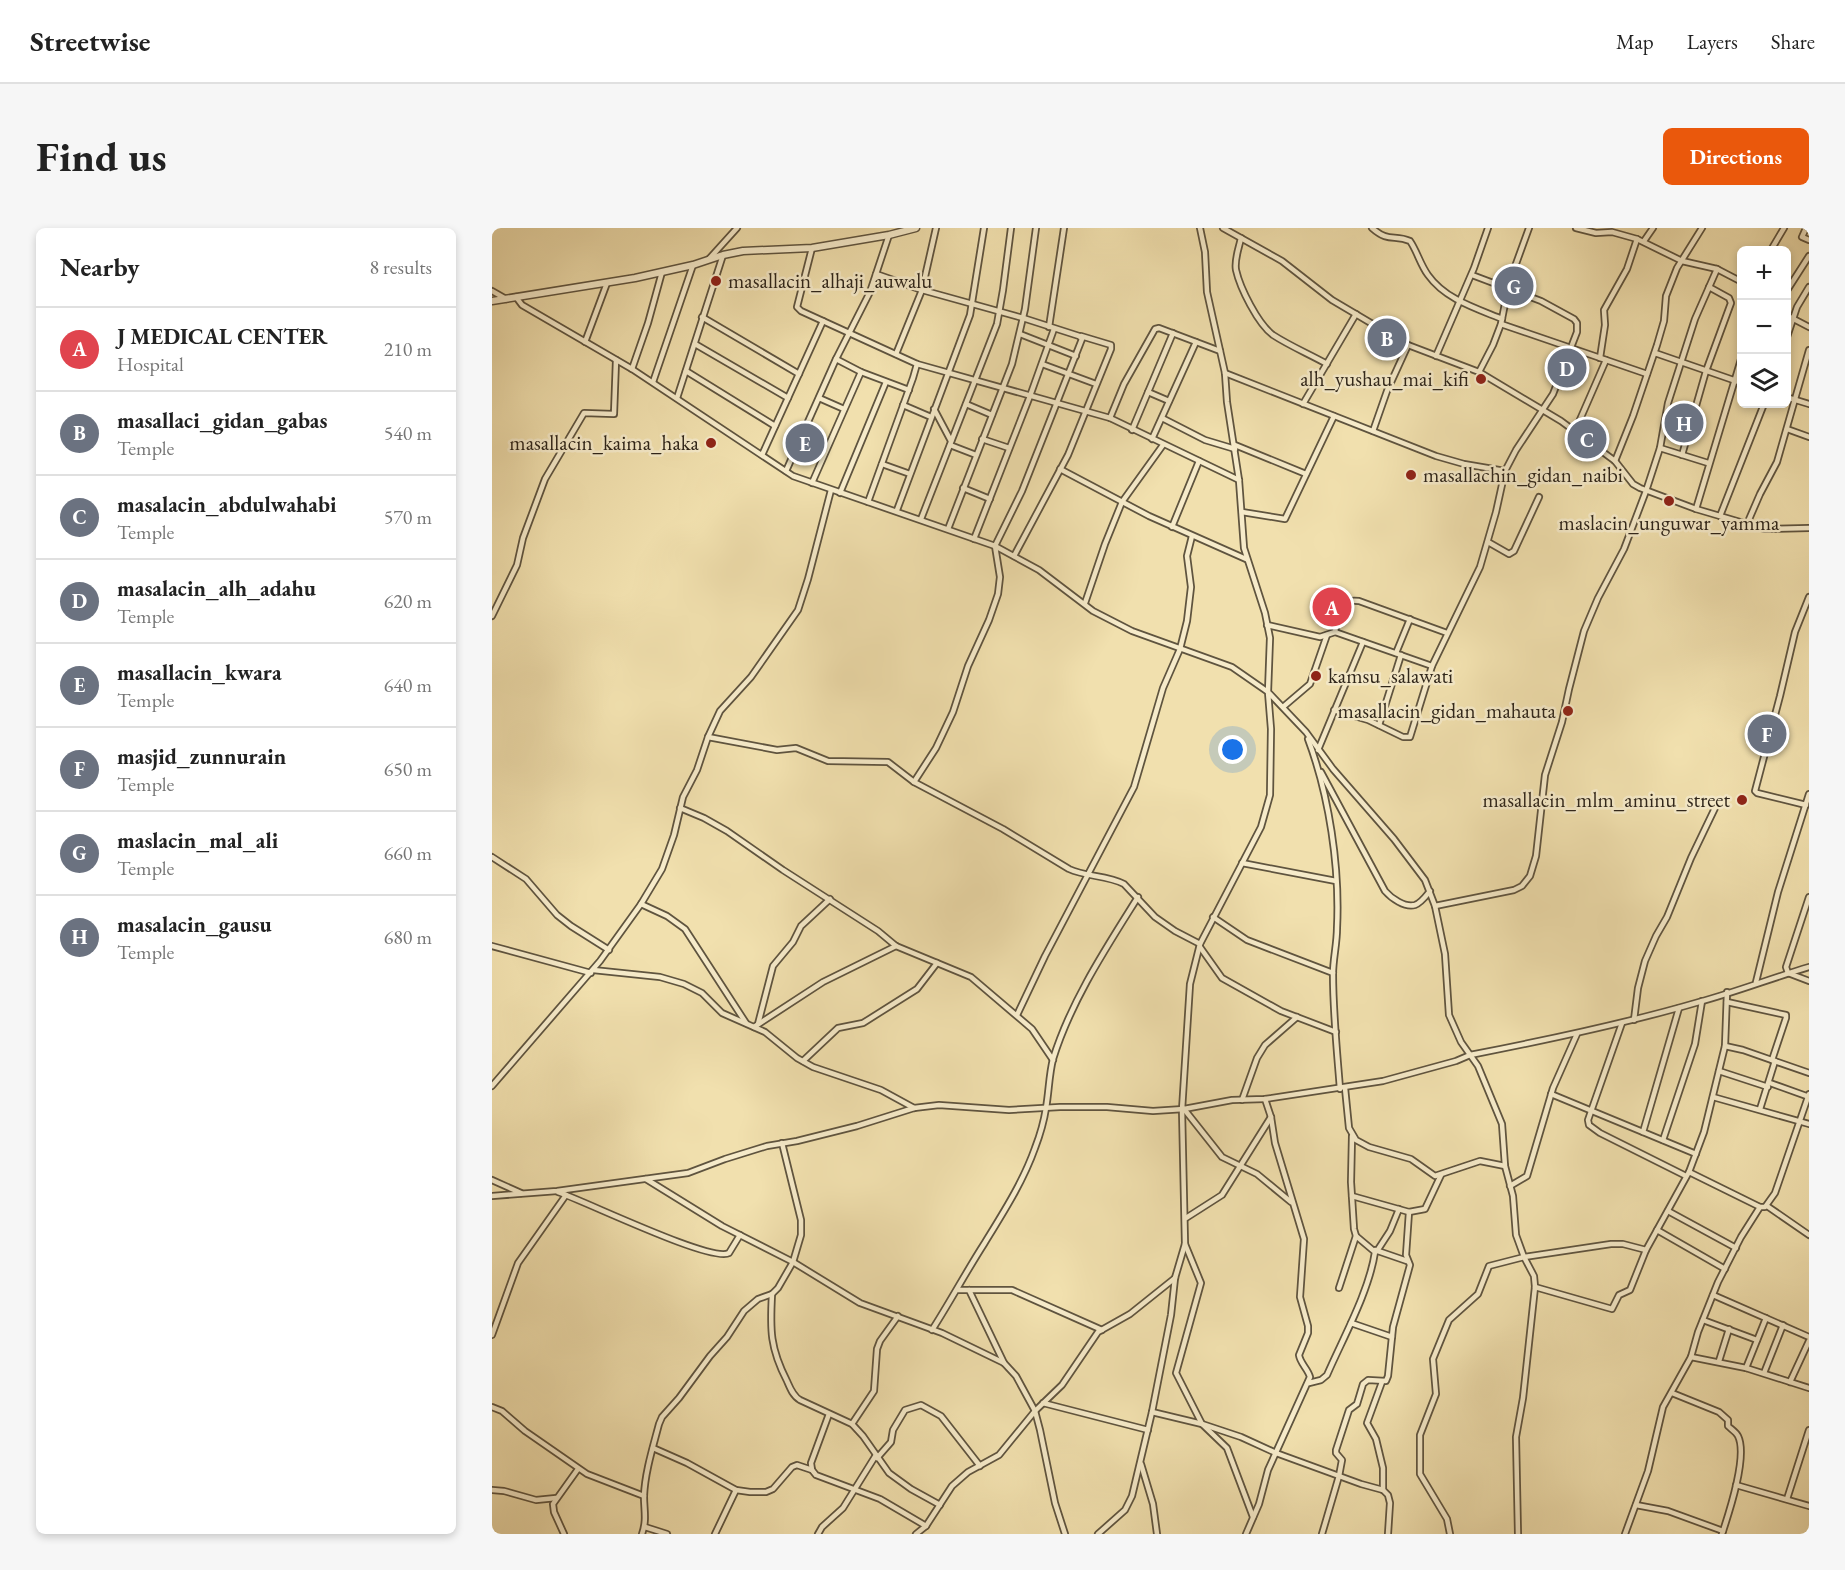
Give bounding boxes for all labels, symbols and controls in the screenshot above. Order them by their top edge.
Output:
text: Streetwise [30,23,150,59]
text: Map [1616,28,1654,55]
text: Layers [1687,28,1738,55]
text: Share [1771,28,1815,55]
button: Directions [1663,128,1809,185]
text: Find us [36,129,167,184]
map controls [1737,246,1791,408]
button: + [1737,246,1791,300]
text: Nearby [60,250,140,284]
text: 8 results [369,254,432,280]
pin: G [1494,264,1534,308]
place label: masallacin_alhaji_auwalu [728,267,932,294]
marker: masallacin_alhaji_auwalu [709,274,723,288]
button: − [1737,300,1791,354]
pin: B [1368,316,1406,360]
text: J MEDICAL CENTER [117,322,328,351]
text: A [72,336,87,362]
text: 210 m [384,336,432,362]
pin: D [1548,346,1586,390]
text: Hospital [117,351,184,377]
button: layers [1737,354,1791,408]
place label: alh_yushau_mai_kifi [1300,365,1469,392]
marker: alh_yushau_mai_kifi [1474,372,1488,386]
pin: H [1664,400,1704,446]
text: masallaci_gidan_gabas [117,406,327,435]
pin: C [1568,416,1606,462]
text: B [73,420,86,446]
text: 540 m [384,420,432,446]
pin: E [786,420,824,466]
place label: masallacin_kaima_haka [509,429,700,456]
text: Temple [117,435,174,461]
marker: masallacin_kaima_haka [704,436,718,450]
place label: masallachin_gidan_naibi [1423,461,1623,488]
marker: masallachin_gidan_naibi [1404,468,1418,482]
text: masalacin_abdulwahabi [117,490,336,519]
marker: maslacin_unguwar_yamma [1662,494,1676,508]
text: C [72,504,87,530]
text: 570 m [384,504,432,530]
place label: maslacin_unguwar_yamma [1559,509,1780,536]
text: Temple [117,519,174,545]
text: masalacin_alh_adahu [117,574,316,603]
pin: A [1312,584,1352,629]
text: D [72,588,87,614]
text: 620 m [384,588,432,614]
text: Temple [117,603,174,629]
text: masallacin_kwara [117,658,282,687]
place label: kamsu_salawati [1328,662,1453,689]
marker: kamsu_salawati [1309,669,1323,683]
text: E [74,672,85,698]
text: 640 m [384,672,432,698]
text: Temple [117,687,174,713]
place label: masallacin_gidan_mahauta [1338,697,1557,724]
marker: masallacin_gidan_mahauta [1561,704,1575,718]
pin: F [1748,712,1786,756]
your location [1218,735,1247,764]
text: masjid_zunnurain [117,742,286,771]
text: F [74,756,85,782]
text: 650 m [384,756,432,782]
text: Temple [117,771,174,797]
place label: masallacin_mlm_aminu_street [1482,786,1730,813]
marker: masallacin_mlm_aminu_street [1735,793,1749,807]
text: maslacin_mal_ali [117,826,278,855]
text: G [72,840,87,866]
text: 660 m [384,840,432,866]
text: Temple [117,855,174,881]
text: masalacin_gausu [117,910,272,939]
text: H [71,924,88,950]
text: 680 m [384,924,432,950]
text: Temple [117,939,174,965]

